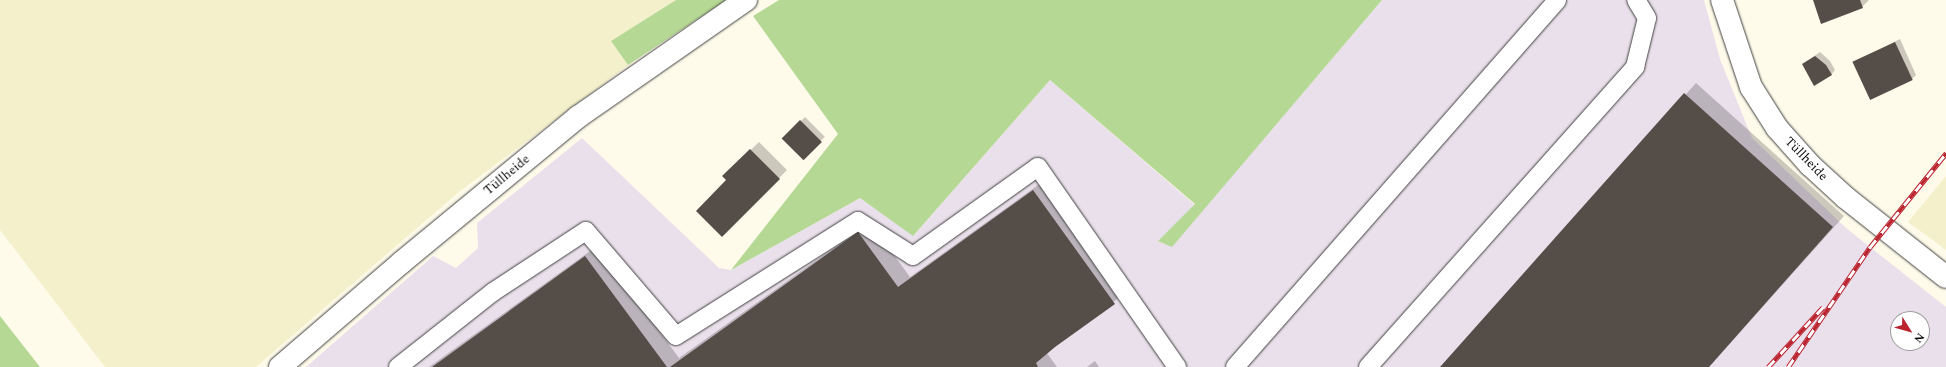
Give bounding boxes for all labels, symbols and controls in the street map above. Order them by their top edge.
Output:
street label: Tüllheide [1781,134,1831,184]
street label: Tüllheide [481,151,533,199]
north arrow [1890,311,1930,351]
text: N [1910,329,1929,347]

